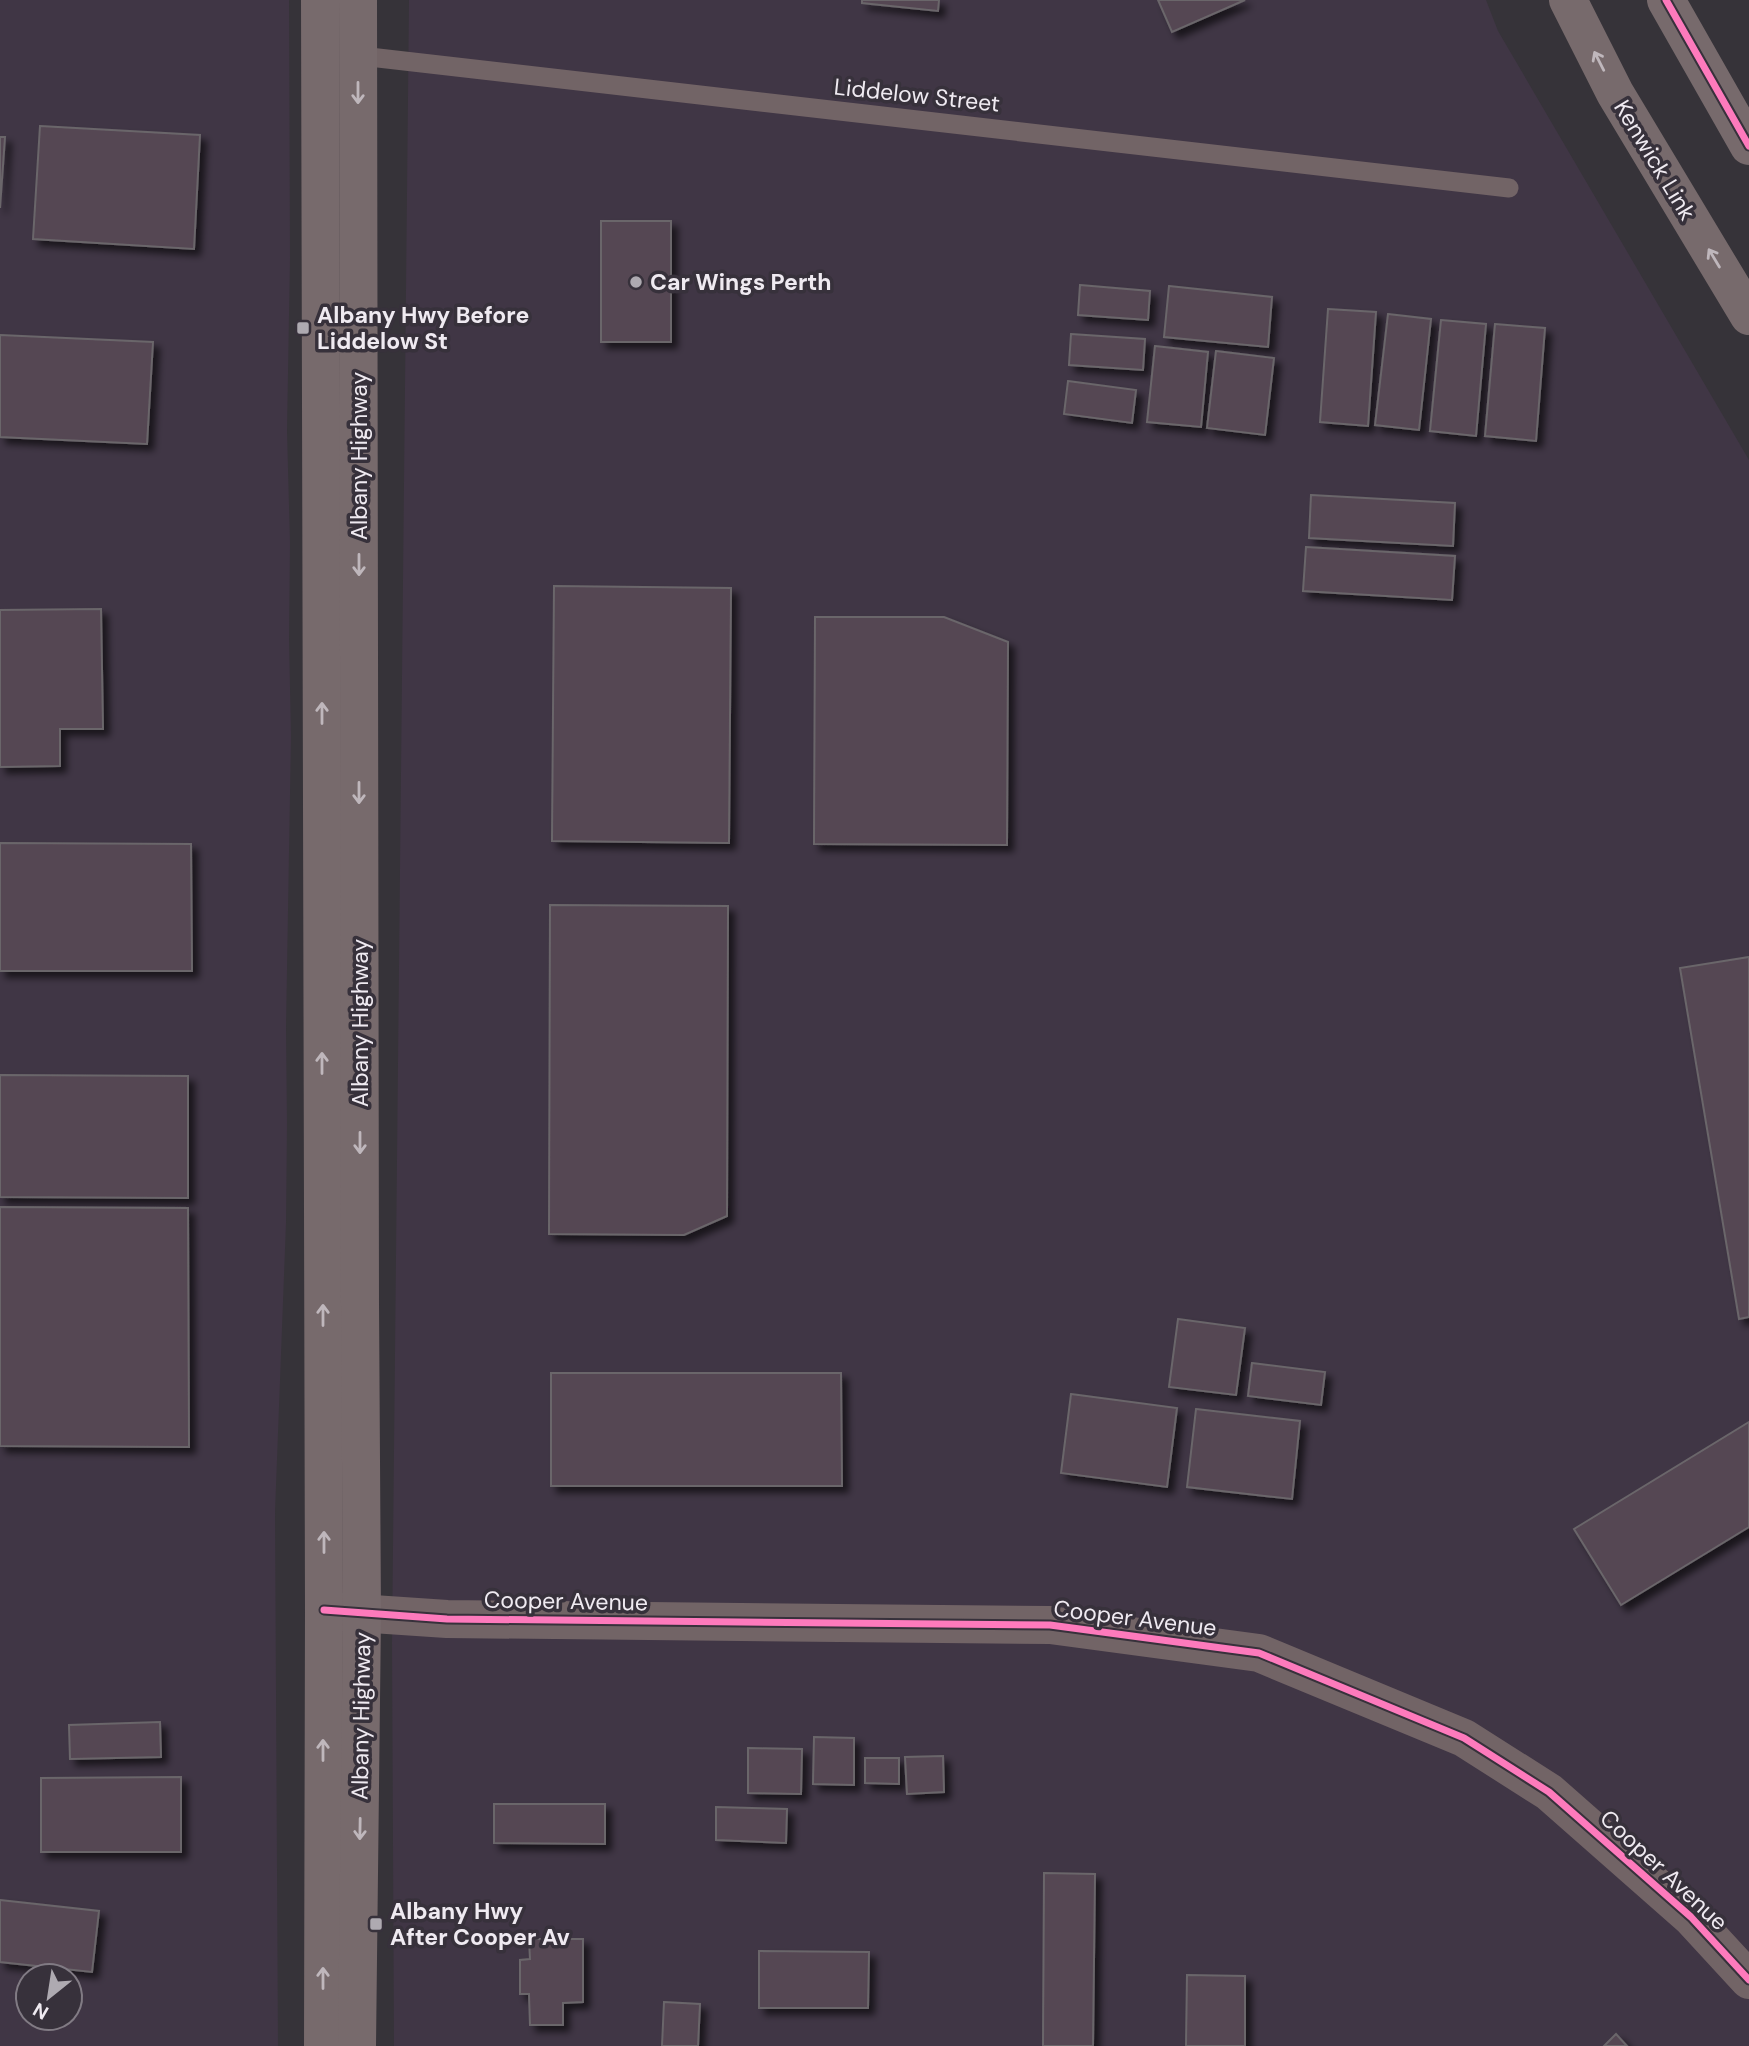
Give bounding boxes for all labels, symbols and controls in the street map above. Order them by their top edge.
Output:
one-way arrow [1592,51,1606,72]
street label: Liddelow Street [833,71,1001,119]
one-way arrow [351,81,365,104]
street label: Kenwick Link [1607,94,1703,226]
one-way arrow [1707,248,1721,268]
place label: Car Wings Perth [650,267,832,297]
marker: Car Wings Perth [628,274,644,290]
place label: Albany Hwy Before Liddelow St [317,300,529,356]
marker: Albany Hwy Before Liddelow St [295,320,311,336]
street label: Albany Highway [344,372,374,540]
one-way arrow [352,553,366,576]
one-way arrow [315,701,329,724]
one-way arrow [352,781,366,804]
street label: Albany Highway [345,939,375,1107]
one-way arrow [315,1051,329,1074]
one-way arrow [353,1131,367,1154]
one-way arrow [316,1303,330,1326]
one-way arrow [317,1531,331,1554]
street label: Cooper Avenue [484,1585,648,1617]
street label: Cooper Avenue [1052,1593,1218,1643]
street label: Albany Highway [345,1631,377,1800]
one-way arrow [316,1739,330,1762]
street label: Cooper Avenue [1594,1803,1734,1937]
one-way arrow [353,1817,367,1840]
place label: Albany Hwy After Cooper Av [390,1896,570,1952]
marker: Albany Hwy After Cooper Av [368,1916,384,1932]
north arrow [14,1962,84,2032]
one-way arrow [316,1967,330,1990]
text: N [28,1997,53,2026]

